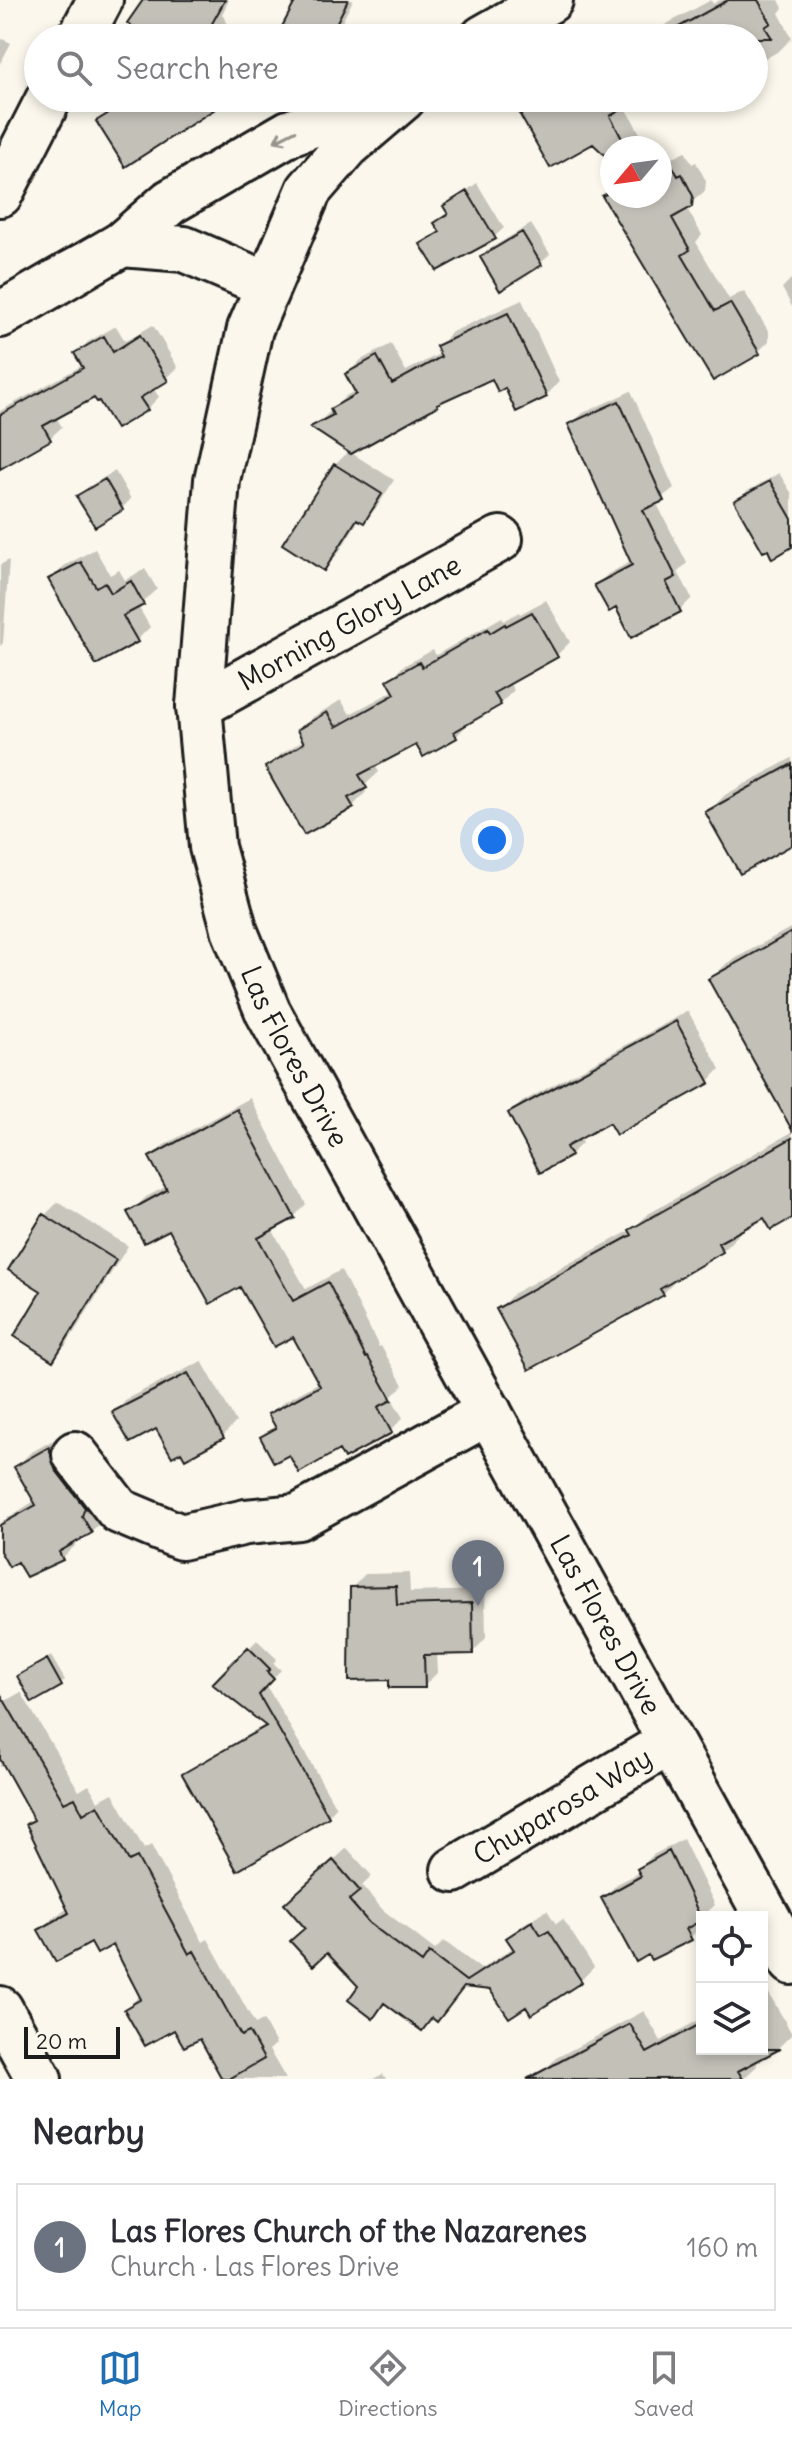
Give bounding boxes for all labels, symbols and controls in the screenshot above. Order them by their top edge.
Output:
search box [24,24,768,112]
icon: search [52,46,96,90]
text: Search here [116,49,279,87]
one-way arrow [274,129,298,145]
north arrow [600,136,672,208]
street label: Morning Glory Lane [232,546,467,699]
your location [472,820,512,860]
street label: Las Flores Drive [233,961,357,1153]
street label: Las Flores Drive [542,1528,670,1721]
pin: 1 [452,1540,504,1606]
street label: Chuparosa Way [467,1739,658,1873]
map controls [696,1911,768,2055]
button: locate [696,1911,768,1983]
button: layers [696,1983,768,2055]
scale bar [24,2023,120,2059]
text: 20 m [36,2027,87,2055]
text: Nearby [32,2110,145,2153]
text: Las Flores Church of the Nazarenes [110,2212,587,2250]
text: 1 [55,2231,65,2264]
text: 160 m [687,2231,758,2264]
text: Church · Las Flores Drive [110,2250,399,2283]
tab: Map [98,2346,142,2422]
tab: Directions [338,2346,438,2422]
tab: Saved [634,2346,694,2422]

